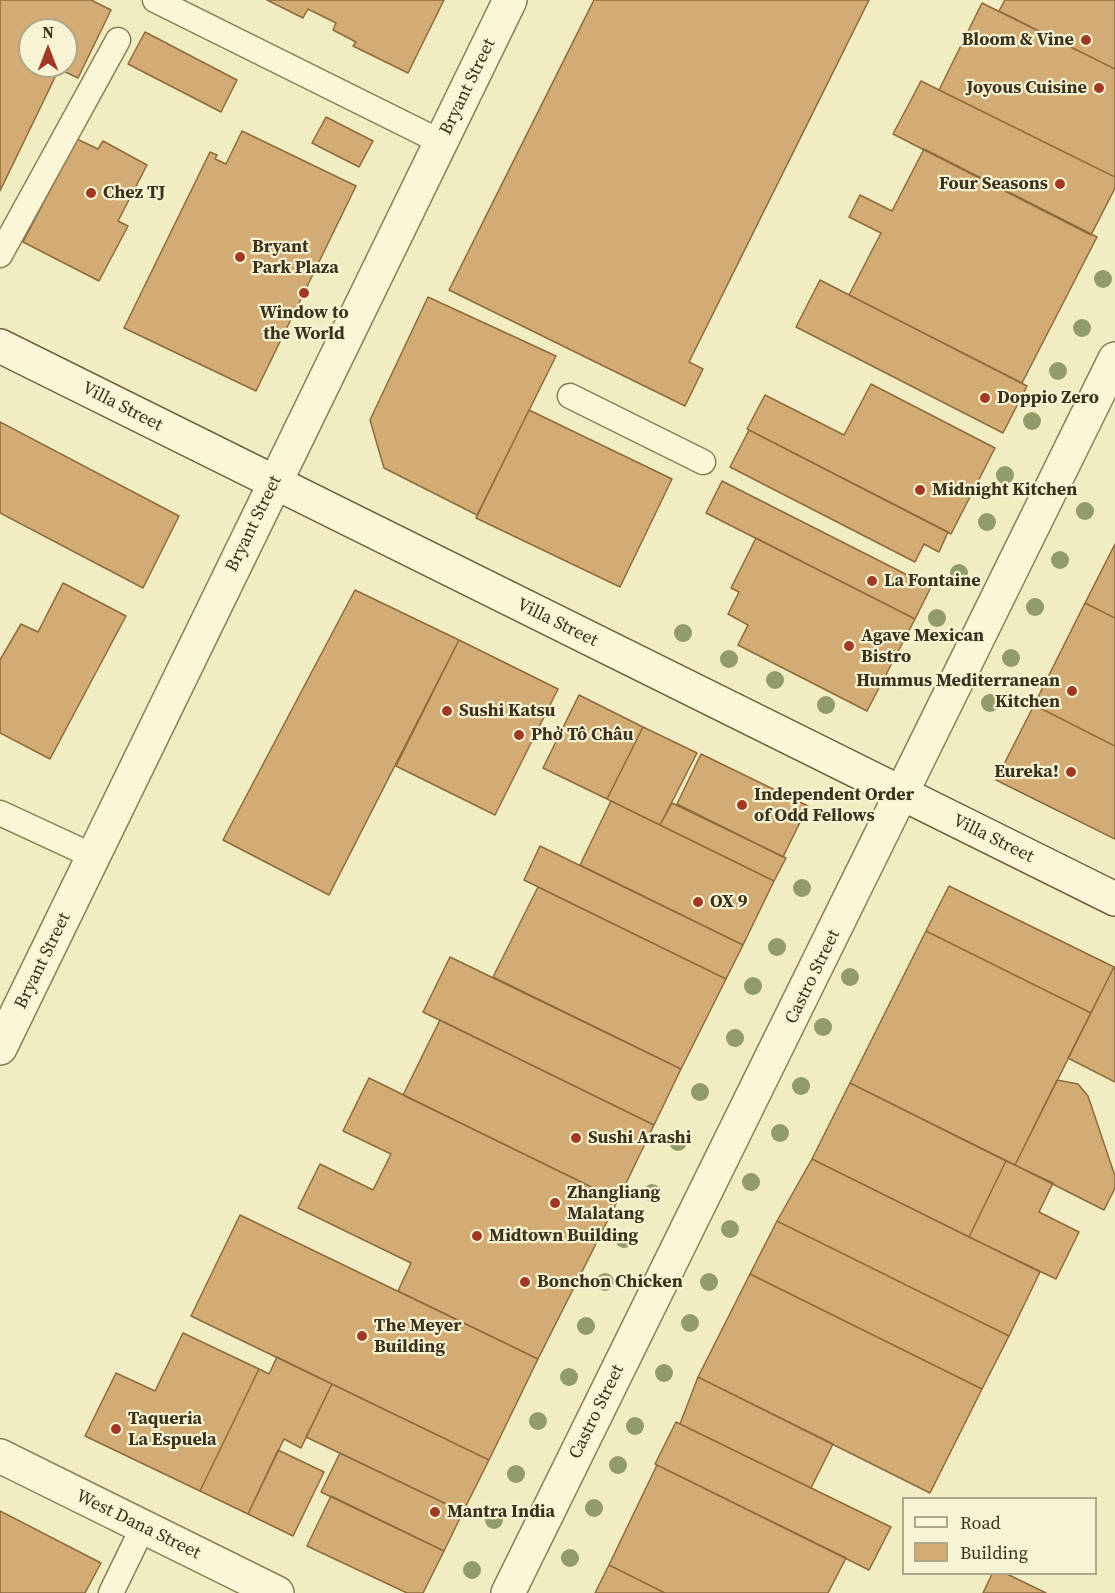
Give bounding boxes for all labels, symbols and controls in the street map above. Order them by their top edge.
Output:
north arrow [18,18,78,78]
text: N [42,21,54,43]
place label: Bloom & Vine [962,29,1074,51]
marker: Bloom & Vine [1079,33,1093,47]
street label: Bryant Street [435,35,501,139]
place label: Joyous Cuisine [966,77,1087,99]
marker: Joyous Cuisine [1092,81,1106,95]
place label: Four Seasons [939,173,1048,195]
marker: Four Seasons [1053,177,1067,191]
place label: Chez TJ [103,182,165,204]
marker: Chez TJ [84,186,98,200]
place label: Bryant Park Plaza [252,236,339,278]
marker: Bryant Park Plaza [233,250,247,264]
marker: Window to the World [297,286,311,300]
place label: Window to the World [259,302,349,344]
street label: Villa Street [78,378,166,436]
place label: Doppio Zero [997,387,1099,409]
marker: Doppio Zero [978,391,992,405]
street label: Bryant Street [221,472,287,576]
place label: Midnight Kitchen [932,479,1077,501]
marker: Midnight Kitchen [913,483,927,497]
place label: La Fontaine [884,570,981,592]
marker: La Fontaine [865,574,879,588]
street label: Villa Street [513,594,601,652]
place label: Agave Mexican Bistro [861,625,984,668]
marker: Agave Mexican Bistro [842,639,856,653]
place label: Hummus Mediterranean Kitchen [856,670,1060,712]
marker: Hummus Mediterranean Kitchen [1065,684,1079,698]
place label: Sushi Katsu [459,700,556,722]
marker: Sushi Katsu [440,704,454,718]
place label: Phở Tô Châu [531,724,633,746]
marker: Phở Tô Châu [512,728,526,742]
place label: Eureka! [994,761,1059,783]
marker: Eureka! [1064,765,1078,779]
place label: Independent Order of Odd Fellows [754,784,914,826]
marker: Independent Order of Odd Fellows [735,798,749,812]
street label: Villa Street [949,810,1037,868]
place label: OX 9 [710,891,747,913]
marker: OX 9 [691,895,705,909]
street label: Bryant Street [10,909,76,1013]
street label: Castro Street [781,926,845,1028]
place label: Sushi Arashi [588,1127,691,1149]
marker: Sushi Arashi [569,1131,583,1145]
place label: Zhangliang Malatang [567,1182,660,1224]
marker: Zhangliang Malatang [548,1196,562,1210]
place label: Midtown Building [489,1225,638,1247]
marker: Midtown Building [470,1229,484,1243]
place label: Bonchon Chicken [537,1271,683,1293]
marker: Bonchon Chicken [518,1275,532,1289]
place label: The Meyer Building [374,1315,462,1358]
marker: The Meyer Building [355,1329,369,1343]
street label: Castro Street [565,1361,629,1463]
place label: Taqueria La Espuela [128,1408,217,1450]
marker: Taqueria La Espuela [109,1422,123,1436]
street label: West Dana Street [72,1486,204,1564]
legend [902,1497,1097,1575]
place label: Mantra India [447,1501,555,1523]
marker: Mantra India [428,1505,442,1519]
text: Road [960,1510,1001,1535]
text: Building [960,1540,1028,1565]

